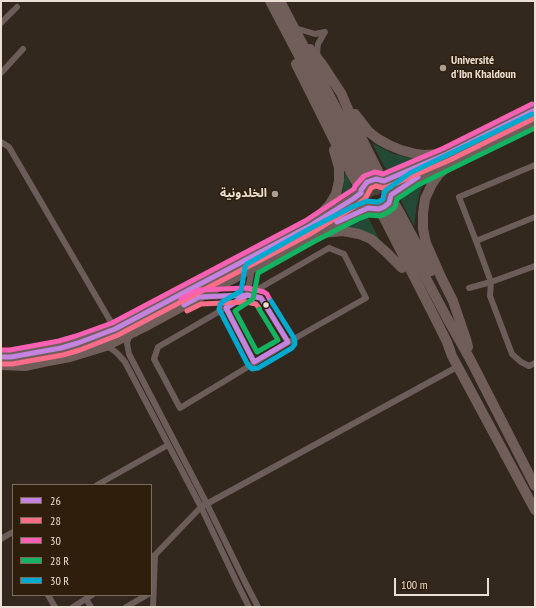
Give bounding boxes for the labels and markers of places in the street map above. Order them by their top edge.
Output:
place label: Université d'Ibn Khaldoun [451,54,516,82]
marker: Université d'Ibn Khaldoun [438,63,448,73]
place label: الخلدونية [220,187,267,201]
marker: الخلدونية [270,189,280,199]
unlabelled marker [261,300,271,310]

